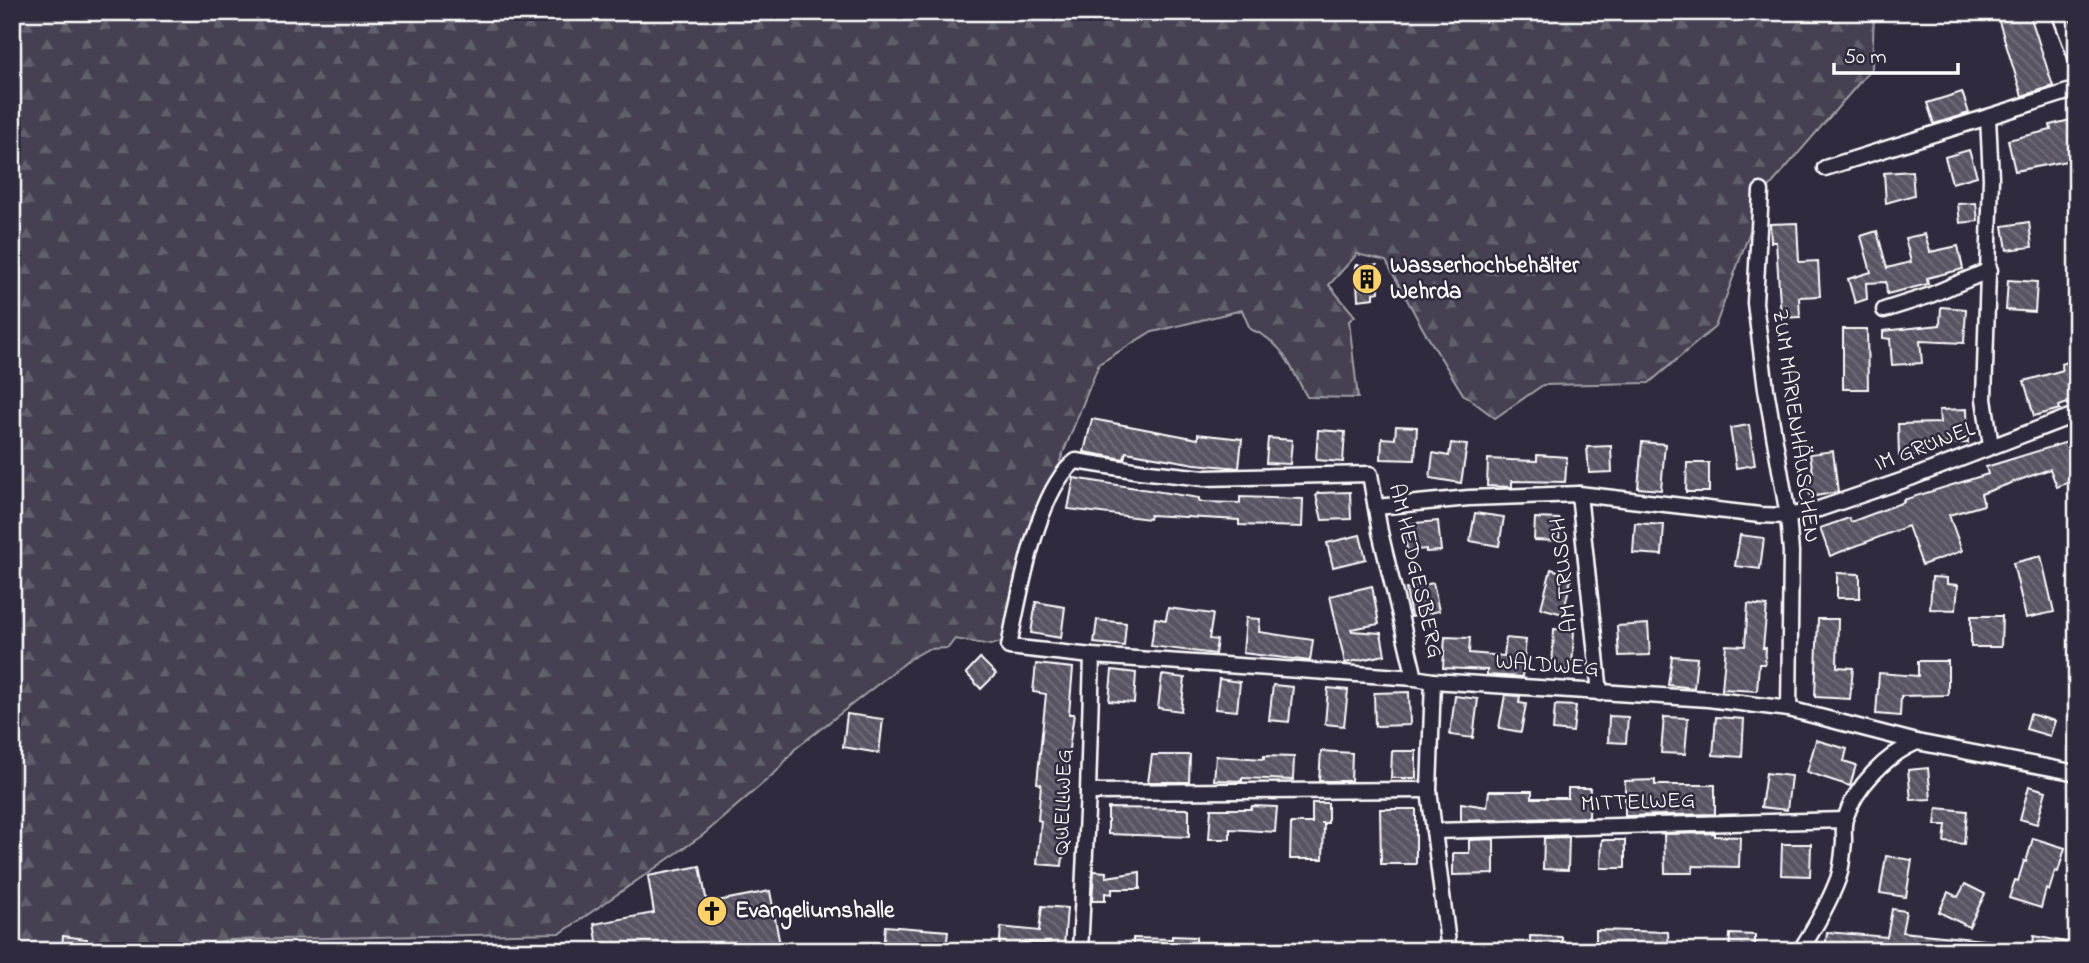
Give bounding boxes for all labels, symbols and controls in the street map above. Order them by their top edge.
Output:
scale bar [1834,32,1958,76]
text: 50 m [1844,43,1887,73]
place label: Wasserhochbehälter Wehrda [1390,250,1580,309]
building icon: Wasserhochbehälter Wehrda [1350,262,1384,296]
street label: ZUM MARIENHÄUSCHEN [1762,307,1828,545]
street label: IM GRUNEL [1870,413,1980,481]
street label: AM HEDGESBERG [1379,481,1451,661]
street label: AM TRUSCH [1543,516,1587,634]
street label: WALDWEG [1494,646,1600,686]
street label: QUELLWEG [1046,748,1082,856]
street label: MITTELWEG [1580,785,1696,821]
church icon: Evangeliumshalle [695,894,729,928]
place label: Evangeliumshalle [735,895,895,930]

